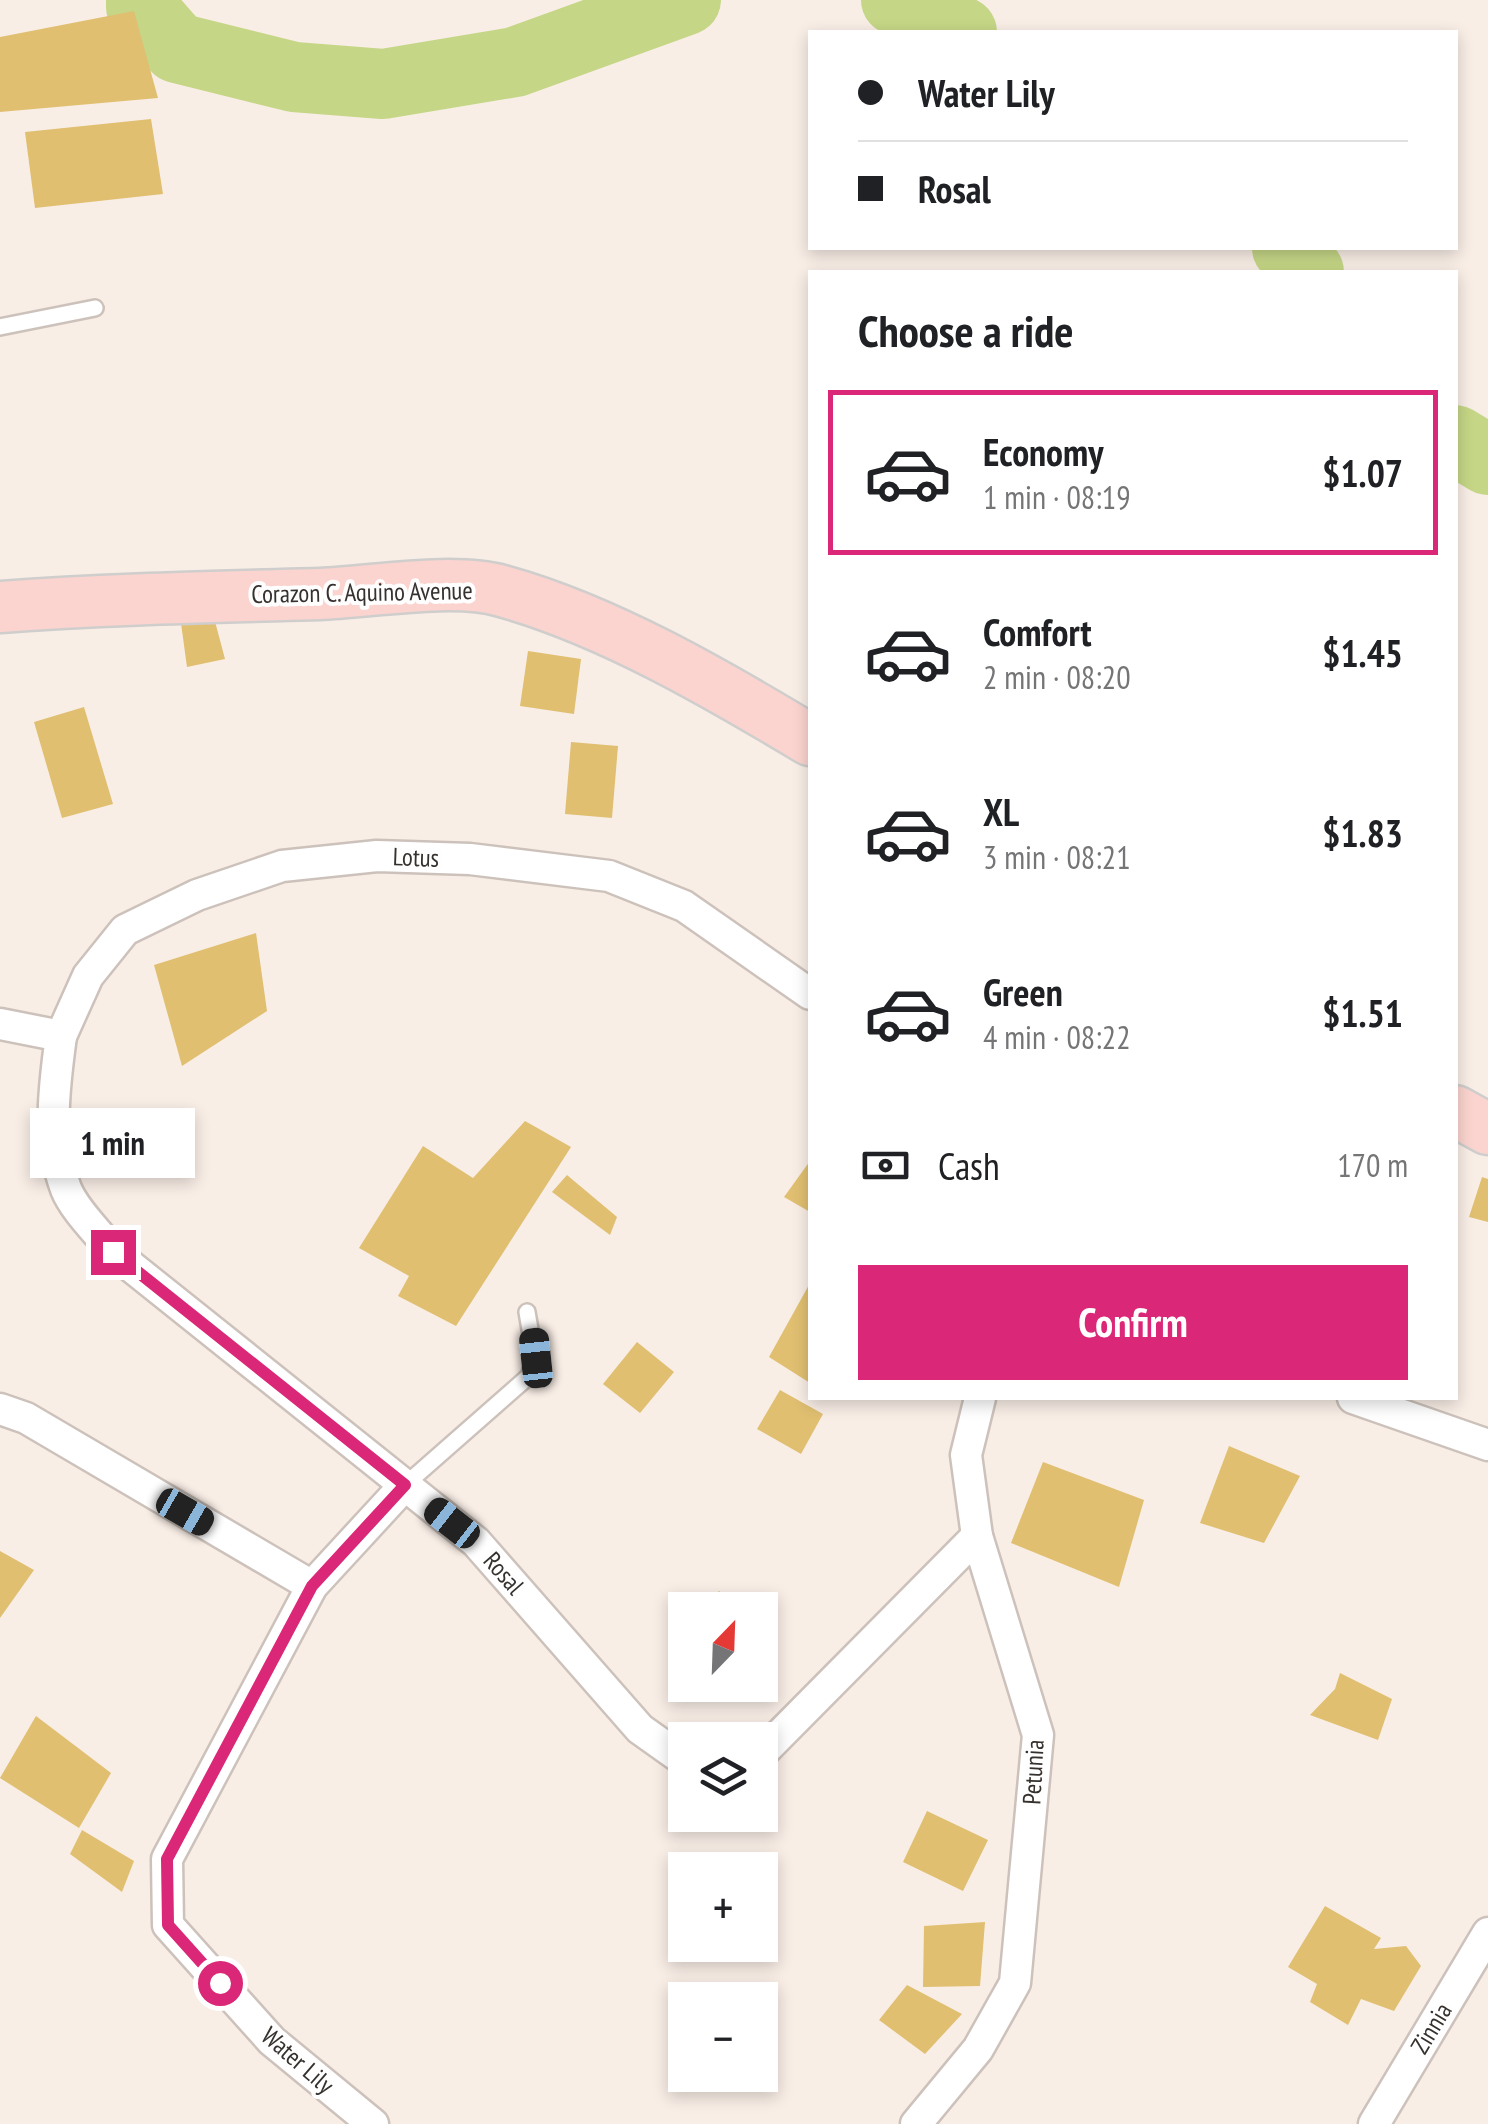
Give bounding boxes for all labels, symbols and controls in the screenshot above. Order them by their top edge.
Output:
text: Water Lily [918,68,1055,117]
text: Rosal [918,164,991,213]
text: Choose a ride [858,301,1073,359]
text: Economy [983,427,1103,476]
icon: car [863,428,953,518]
text: $1.07 [1322,448,1403,497]
text: 1 min · 08:19 [983,476,1131,518]
street label: Corazon C. Aquino Avenue [251,574,473,610]
text: Comfort [983,607,1092,656]
icon: car [863,608,953,698]
text: $1.45 [1322,628,1403,677]
text: 2 min · 08:20 [983,656,1131,698]
text: XL [983,787,1019,836]
icon: car [863,788,953,878]
text: $1.83 [1322,808,1403,857]
text: 3 min · 08:21 [983,836,1131,878]
street label: Lotus [392,840,440,874]
text: Green [983,967,1063,1016]
icon: car [863,968,953,1058]
text: $1.51 [1322,988,1403,1037]
text: 4 min · 08:22 [983,1016,1131,1058]
callout: 1 min [31,1107,196,1177]
text: 1 min [80,1122,145,1164]
icon: cash [858,1138,913,1193]
text: Cash [938,1141,1000,1190]
text: 170 m [1337,1144,1408,1186]
route end [91,1230,136,1275]
button: Confirm [858,1265,1408,1380]
car [518,1327,554,1389]
car [152,1484,218,1540]
car [419,1493,485,1553]
street label: Rosal [477,1545,531,1601]
north arrow [668,1592,778,1702]
map controls [668,1592,778,2092]
button: layers [668,1722,778,1832]
street label: Petunia [1015,1739,1051,1805]
button: + [668,1852,778,1962]
route start [198,1961,243,2006]
button: − [668,1982,778,2092]
street label: Zinnia [1403,1997,1459,2059]
street label: Water Lily [255,2020,341,2101]

